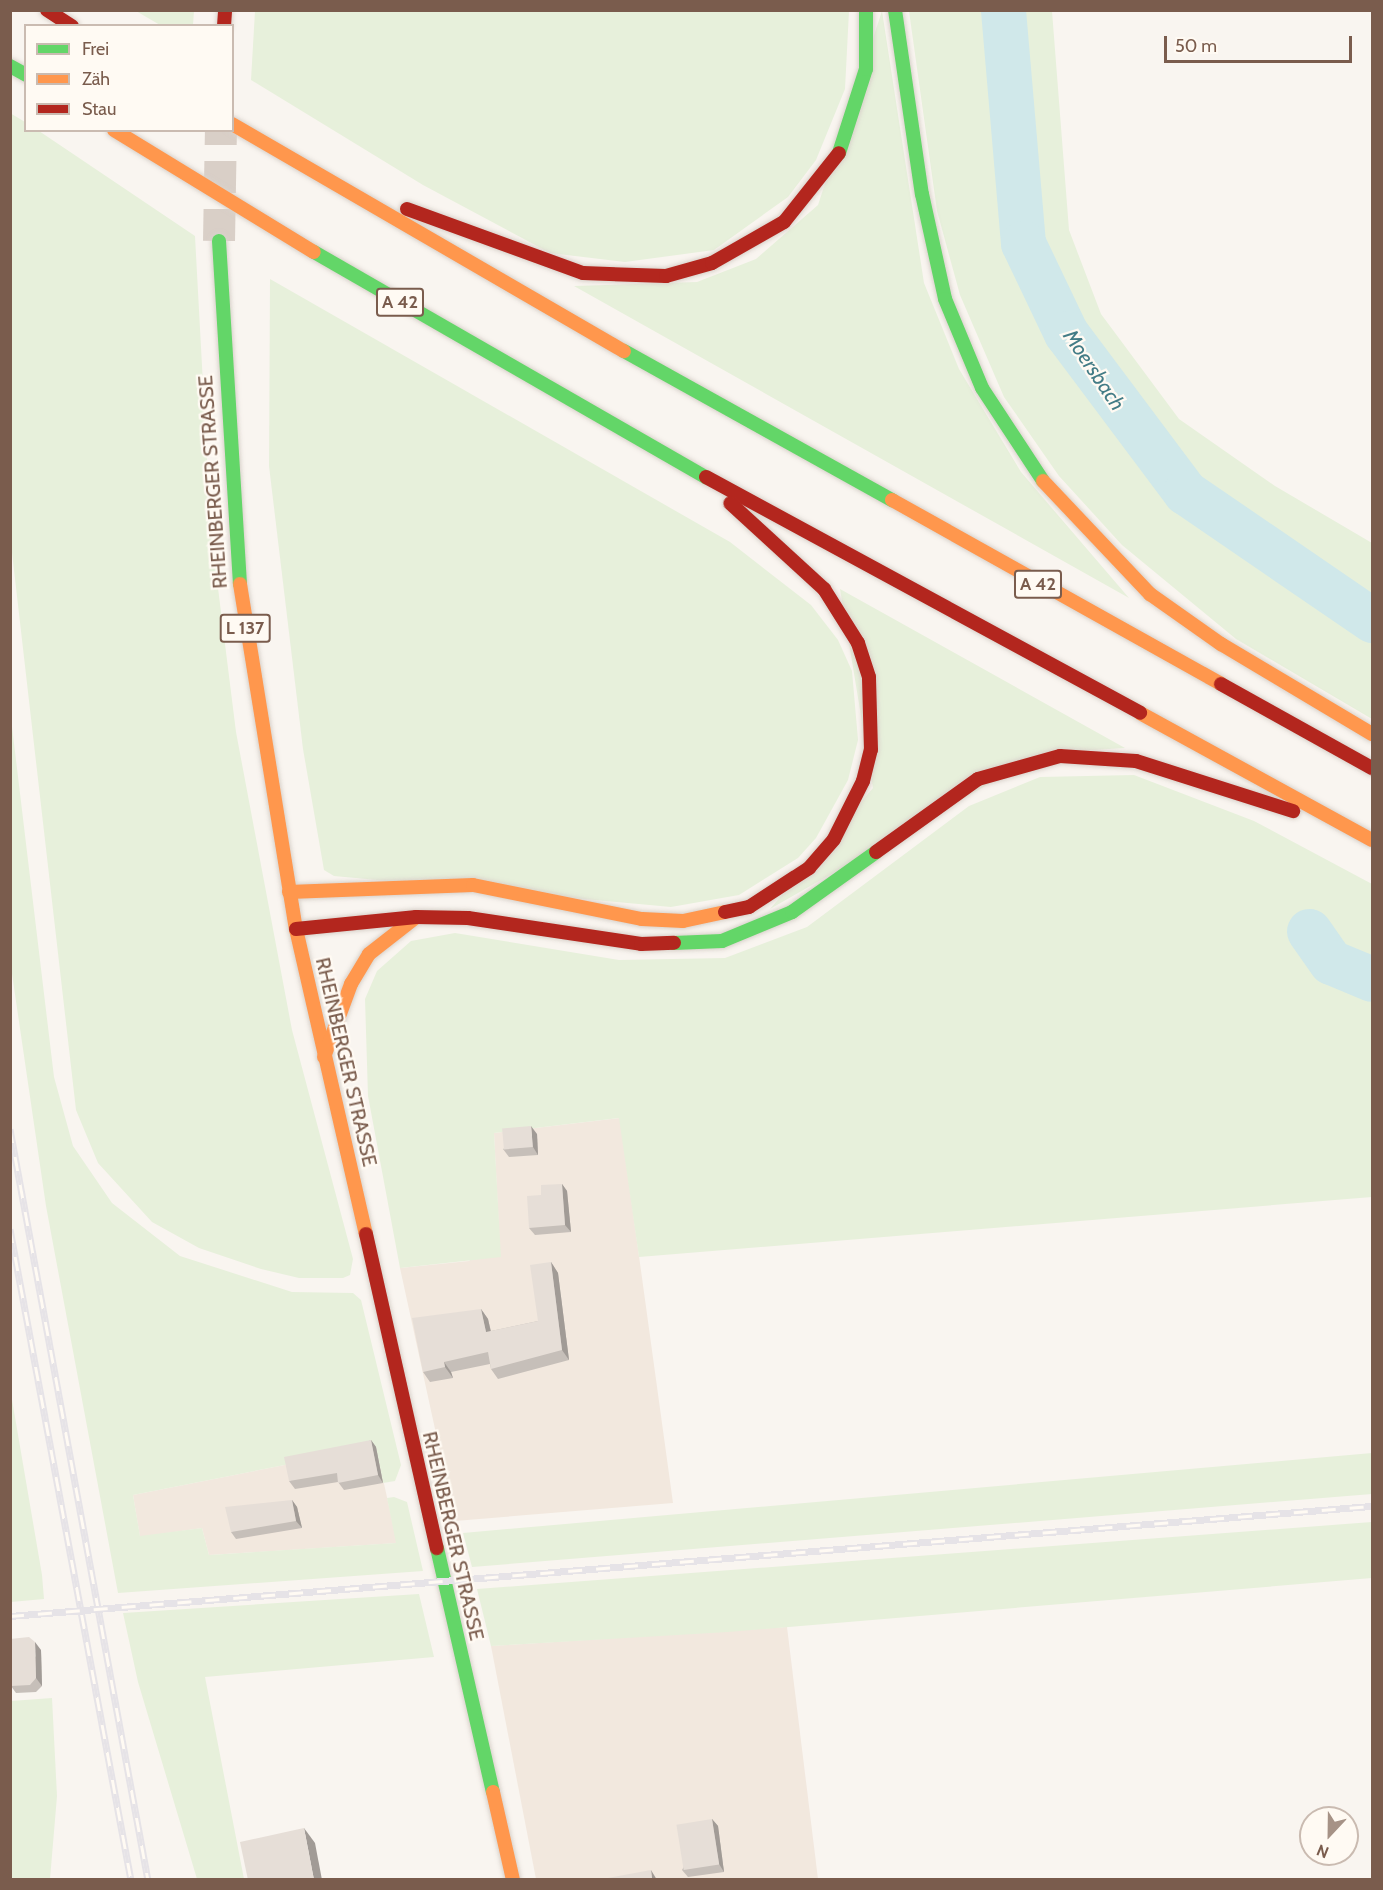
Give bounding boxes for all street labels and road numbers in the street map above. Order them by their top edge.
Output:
road number: A 42 [376,287,424,317]
street label: RHEINBERGER STRASSE [194,375,232,589]
road number: A 42 [1014,569,1062,599]
road number: L 137 [220,613,270,643]
street label: RHEINBERGER STRASSE [310,955,382,1169]
street label: RHEINBERGER STRASSE [417,1429,489,1643]

